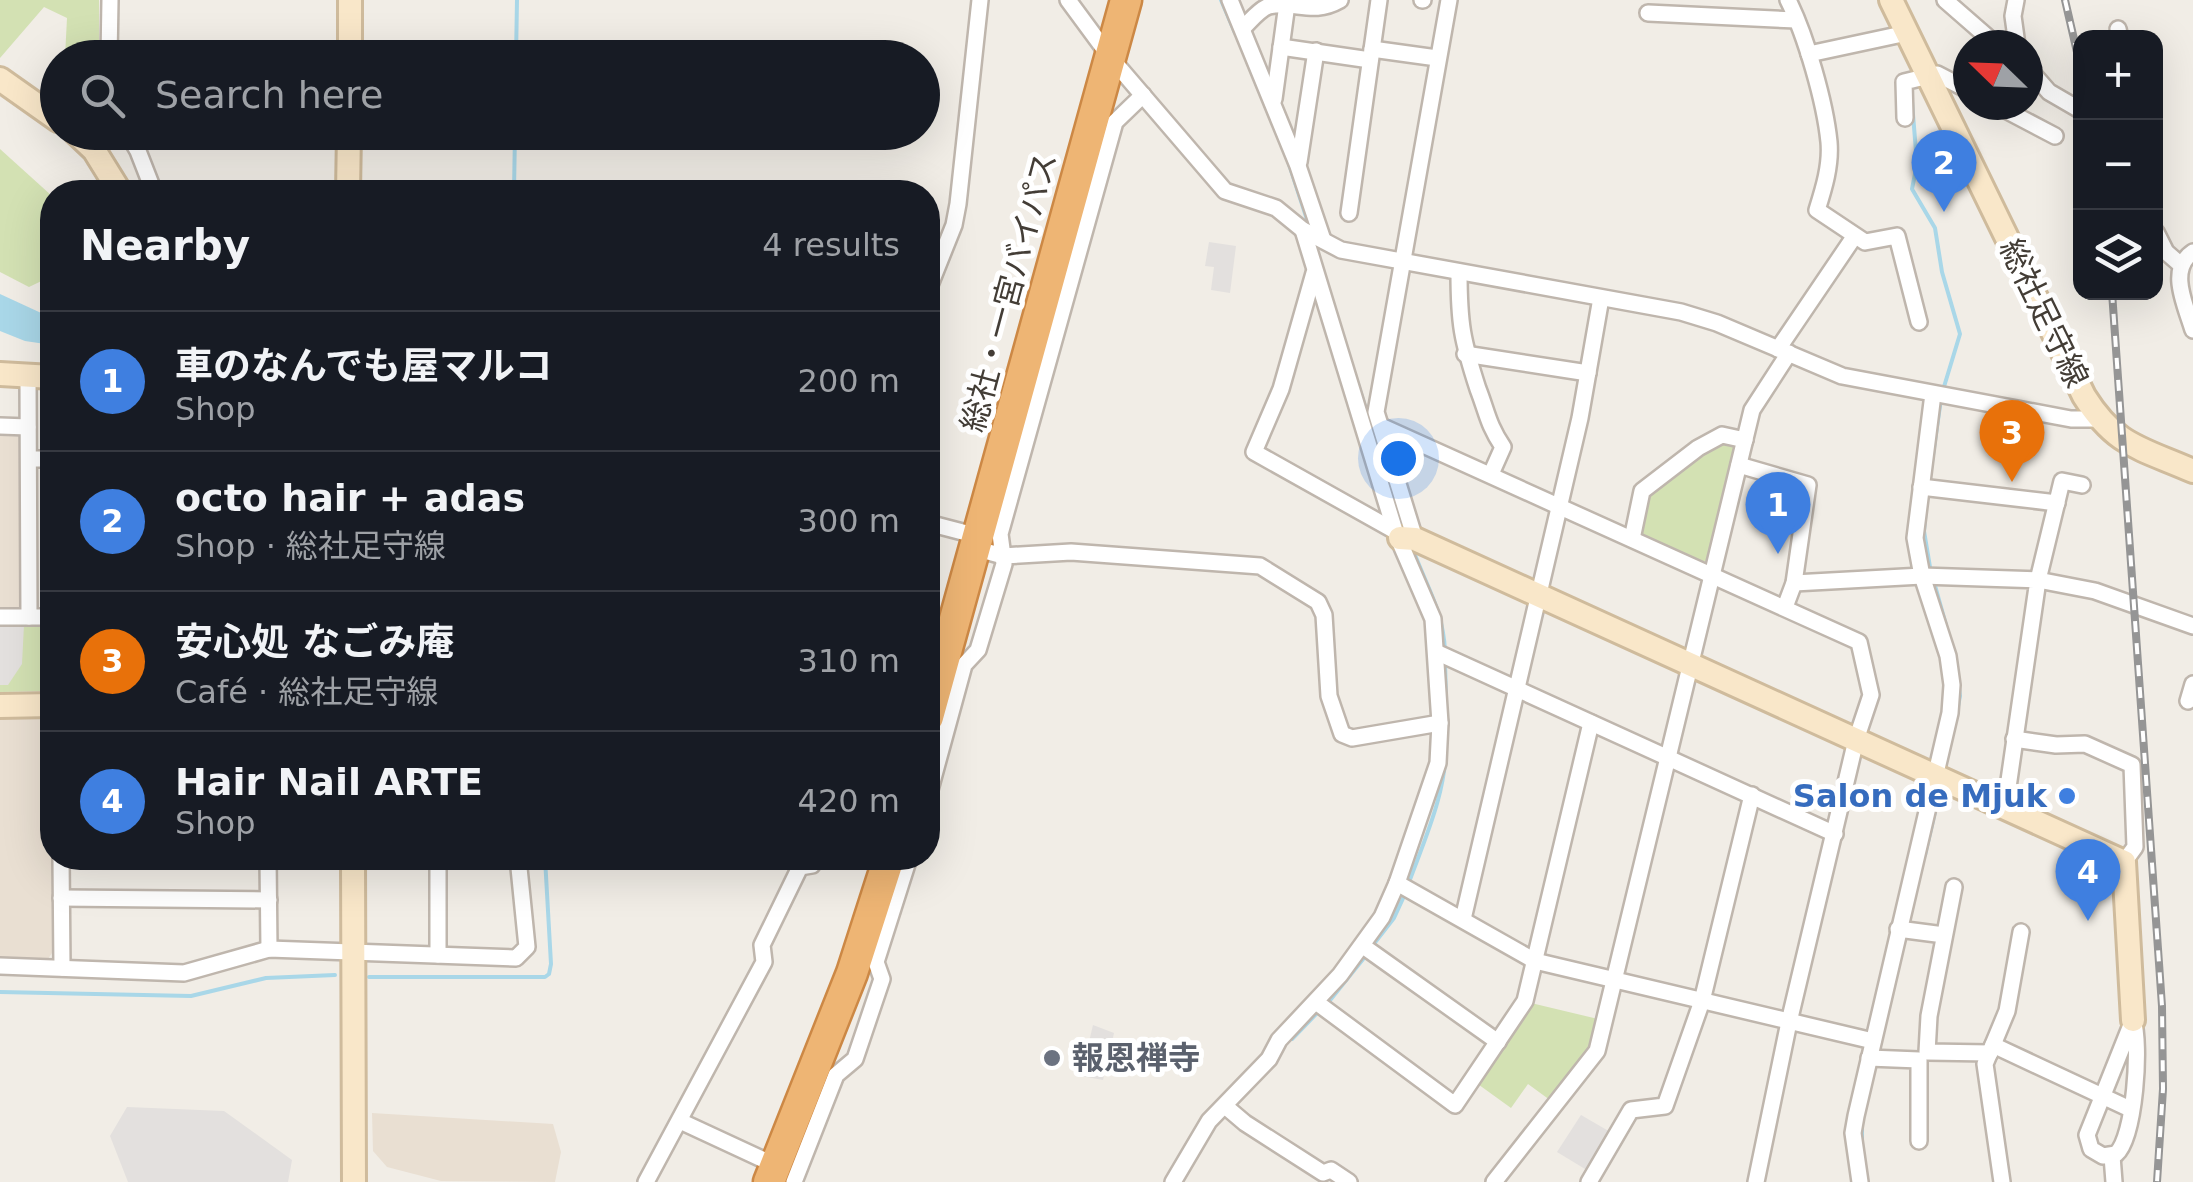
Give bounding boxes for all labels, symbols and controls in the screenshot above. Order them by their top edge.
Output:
north arrow [1953,30,2043,120]
map controls [2073,30,2163,300]
button: + [2073,30,2163,120]
search box [40,40,940,150]
icon: search [75,68,130,123]
text: Search here [155,73,383,117]
button: − [2073,120,2163,210]
pin: 2 [1912,130,1976,212]
street label: 総社・一宮バイパス [953,148,1065,436]
button: layers [2073,210,2163,300]
text: Nearby [80,221,250,270]
text: 4 results [762,226,900,264]
street label: 総社足守線 [1992,233,2096,393]
text: 車のなんでも屋マルコ [175,344,552,388]
text: 1 [101,362,124,400]
text: 200 m [798,362,900,400]
text: Shop [175,390,255,428]
pin: 3 [1980,400,2044,482]
your location [1373,433,1424,484]
pin: 1 [1746,472,1810,554]
text: octo hair + adas [175,476,525,520]
text: 2 [101,502,124,540]
text: 300 m [798,502,900,540]
text: Shop · 総社足守線 [175,527,446,565]
text: 安心処 なごみ庵 [175,620,454,664]
text: 3 [101,642,124,680]
text: 310 m [798,642,900,680]
text: Café · 総社足守線 [175,673,438,711]
text: Hair Nail ARTE [175,760,483,804]
place label: Salon de Mjuk [1793,777,2048,815]
text: 4 [101,782,124,820]
text: 420 m [798,782,900,820]
marker: Salon de Mjuk [2056,785,2078,807]
text: Shop [175,804,255,842]
pin: 4 [2056,838,2120,921]
place label: 報恩禅寺 [1072,1039,1200,1077]
marker: 報恩禅寺 [1041,1047,1063,1069]

